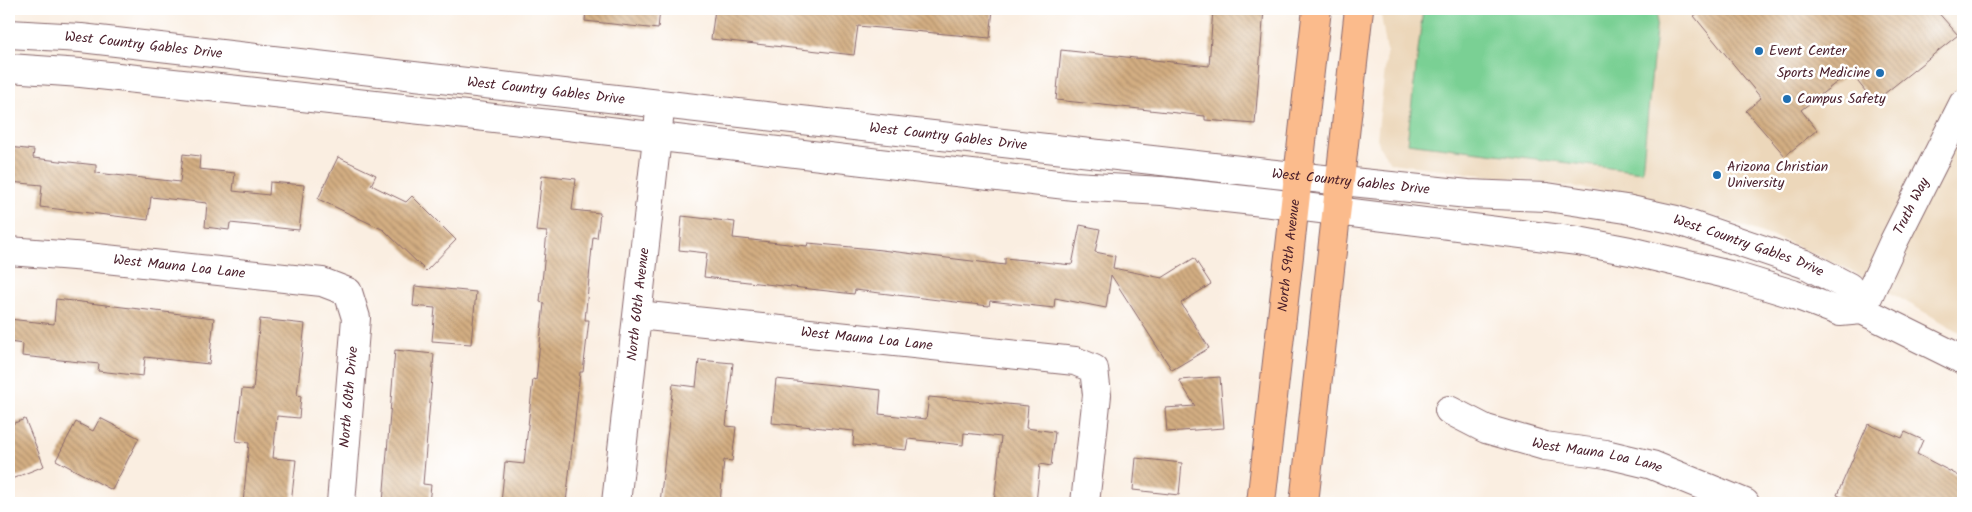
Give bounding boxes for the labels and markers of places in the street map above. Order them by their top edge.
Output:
place label: Event Center [1769,40,1848,62]
marker: Event Center [1753,45,1765,57]
place label: Sports Medicine [1777,62,1871,84]
marker: Sports Medicine [1874,67,1886,79]
place label: Campus Safety [1797,88,1886,110]
marker: Campus Safety [1781,93,1793,105]
place label: Arizona Christian University [1727,156,1828,194]
marker: Arizona Christian University [1711,169,1723,181]

